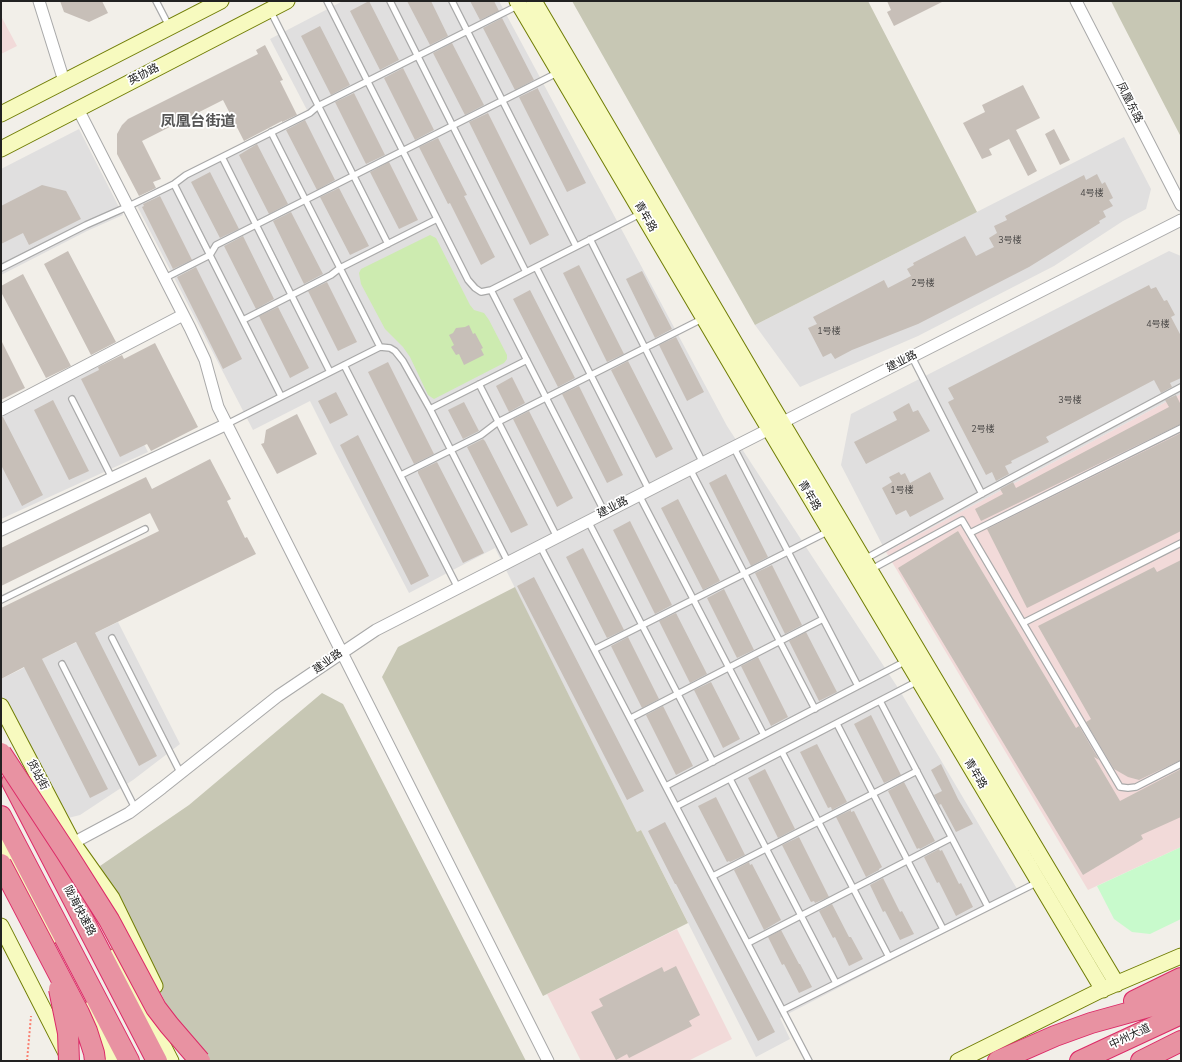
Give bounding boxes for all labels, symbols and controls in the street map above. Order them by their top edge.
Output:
street label: 英协路 [126,62,162,88]
street label: 凤凰东路 [1113,80,1145,126]
district label: 凤凰台街道 [161,113,235,131]
house number: 4号楼 [1080,189,1104,199]
street label: 青年路 [631,199,659,235]
house number: 3号楼 [998,236,1022,246]
house number: 2号楼 [911,279,935,289]
house number: 4号楼 [1146,320,1170,330]
house number: 1号楼 [817,327,841,337]
street label: 建业路 [884,349,920,375]
house number: 3号楼 [1058,396,1082,406]
house number: 2号楼 [971,425,995,435]
street label: 青年路 [795,478,823,514]
house number: 1号楼 [890,486,914,496]
street label: 建业路 [595,495,631,521]
street label: 建业路 [311,647,345,677]
street label: 青年路 [961,756,989,792]
street label: 货站街 [23,757,51,793]
street label: 陇海快速路 [60,884,98,938]
street label: 中州大道 [1107,1022,1153,1052]

